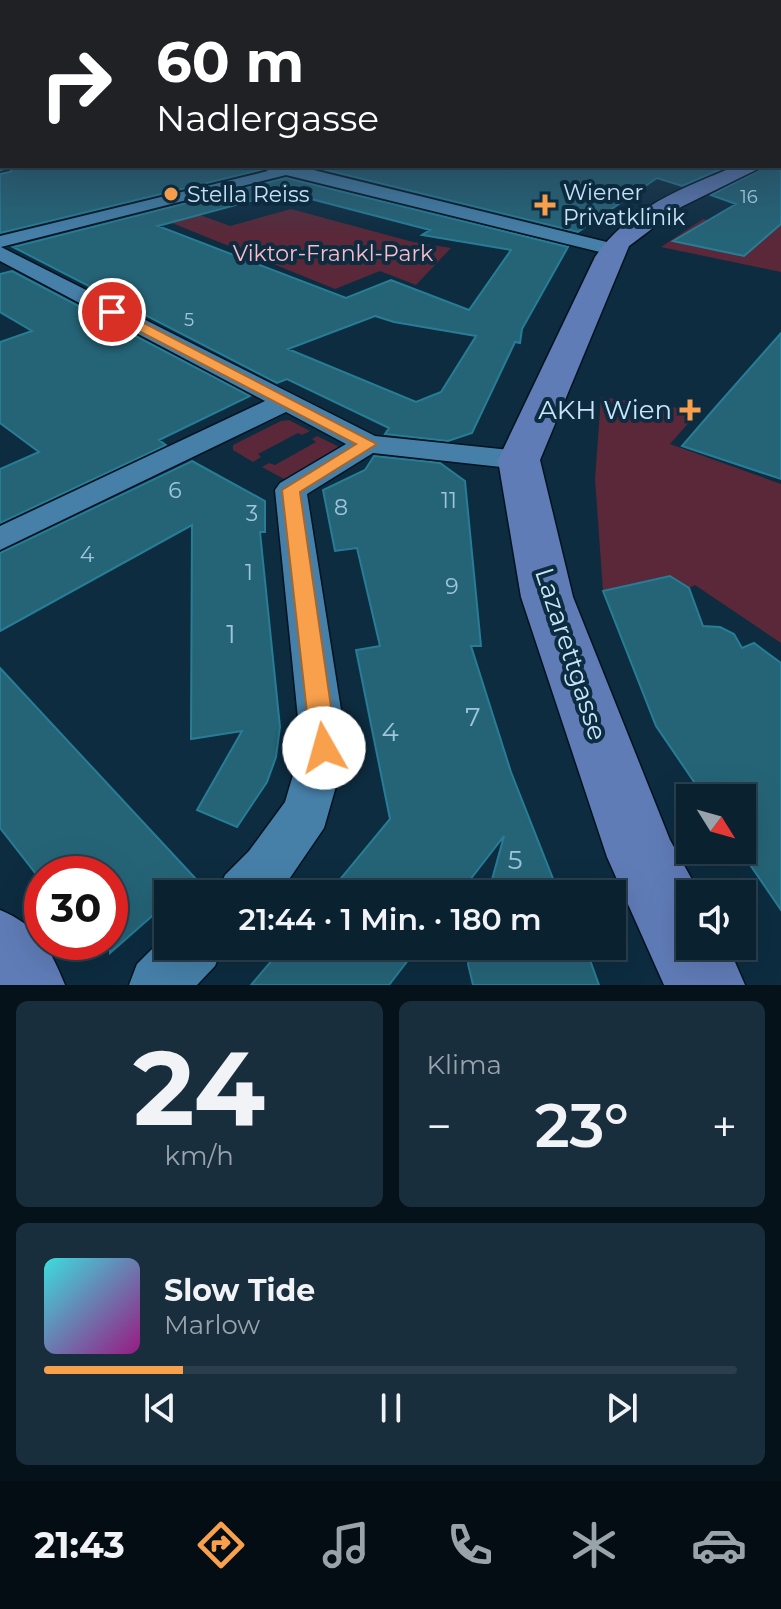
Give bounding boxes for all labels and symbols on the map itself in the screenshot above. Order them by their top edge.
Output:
place label: Wiener Privatklinik [563,179,686,231]
place label: Stella Reiss [187,181,310,208]
marker: Stella Reiss [162,185,180,203]
house number: 16 [740,186,758,208]
marker: Wiener Privatklinik [534,194,556,216]
park label: Viktor-Frankl-Park [233,240,434,267]
pin [78,278,146,346]
house number: 5 [184,309,194,331]
place label: AKH Wien [538,394,672,426]
marker: AKH Wien [679,399,701,421]
house number: 6 [168,477,182,504]
house number: 11 [441,487,457,514]
house number: 8 [334,494,348,521]
house number: 3 [246,500,258,527]
house number: 4 [80,541,95,568]
house number: 1 [245,559,253,586]
street label: Lazarettgasse [528,564,614,744]
house number: 9 [445,573,459,600]
house number: 1 [226,618,236,650]
house number: 7 [465,701,481,733]
position arrow [282,706,366,790]
house number: 4 [381,716,399,748]
north arrow [676,784,756,864]
house number: 5 [508,844,522,876]
speed limit sign: 30 [24,856,128,960]

